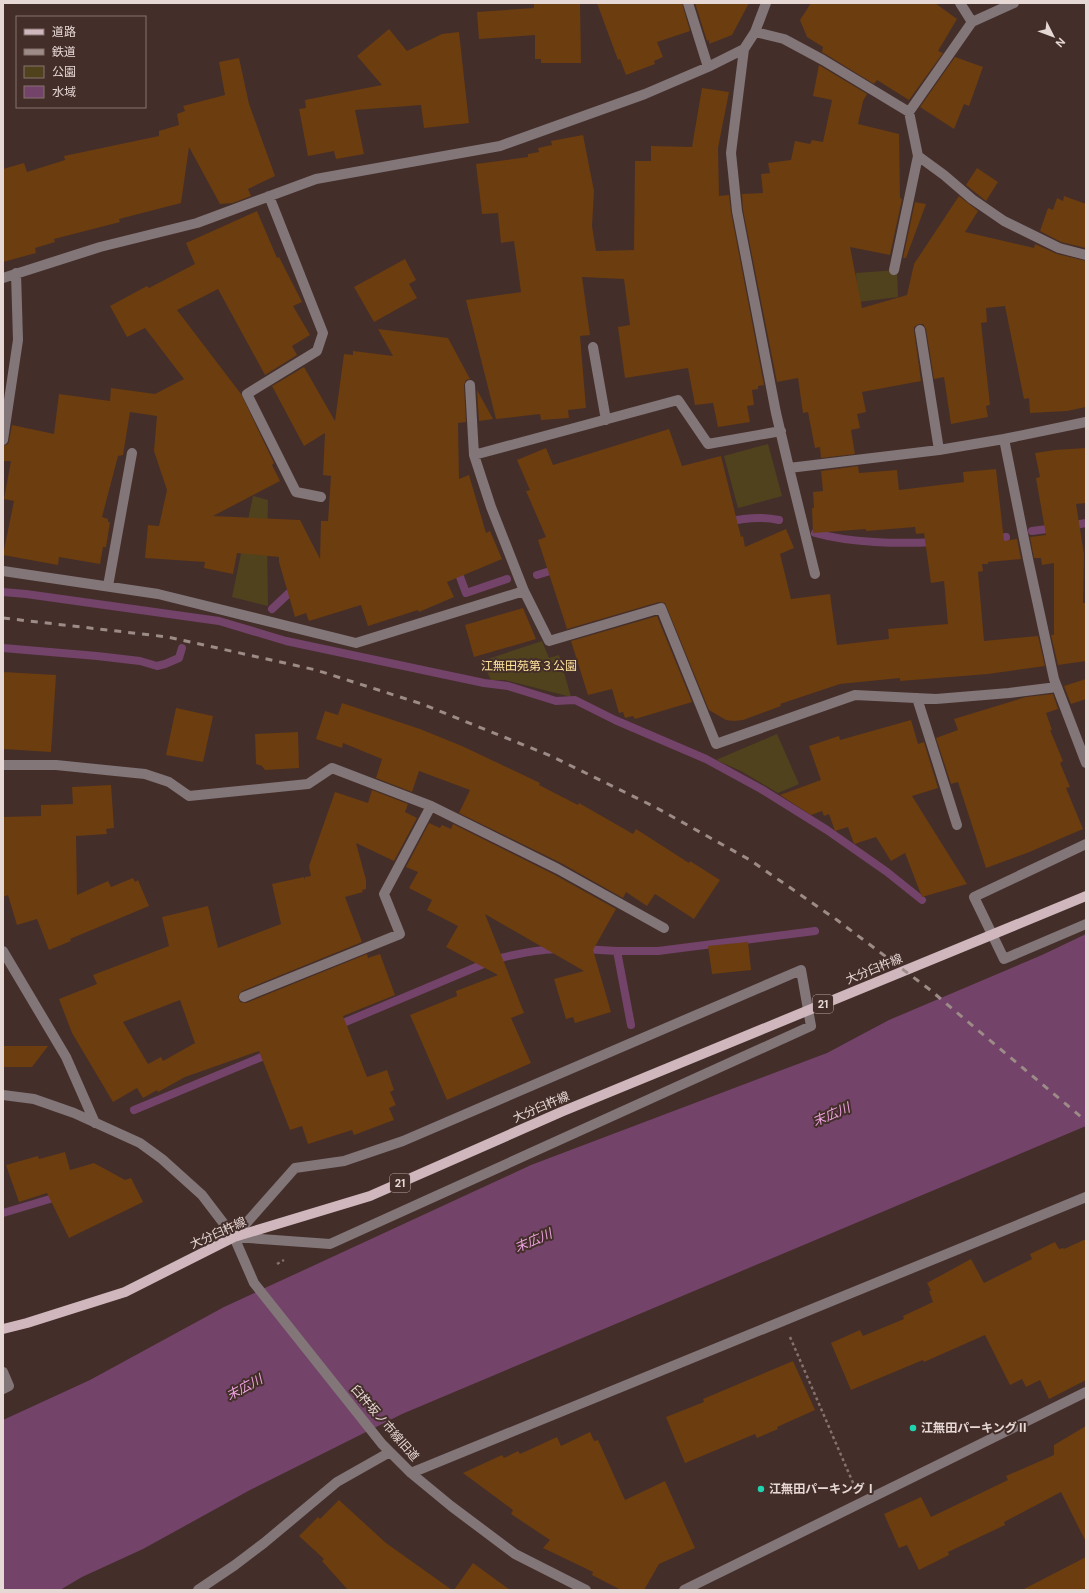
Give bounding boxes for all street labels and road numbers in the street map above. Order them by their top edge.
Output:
street label: 大分臼杵線 [843,950,905,988]
road number: 21 [813,995,833,1013]
street label: 大分臼杵線 [510,1088,572,1126]
road number: 21 [390,1174,410,1192]
street label: 大分臼杵線 [187,1213,249,1253]
street label: 臼杵坂ノ市線旧道 [347,1382,423,1464]

